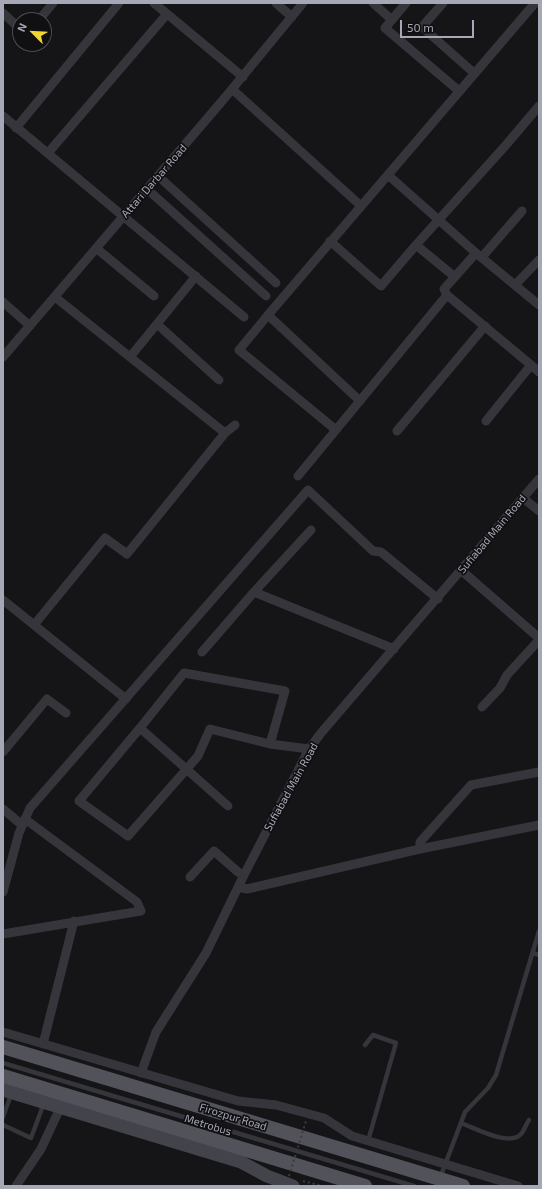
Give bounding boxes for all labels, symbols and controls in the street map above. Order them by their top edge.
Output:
north arrow [12,12,52,52]
scale bar [402,12,476,38]
text: 50 m [407,20,434,34]
text: N [14,21,29,34]
street label: Attari Darbar Road [119,142,189,220]
street label: Sufiabad Main Road [455,492,529,576]
street label: Sufiabad Main Road [261,741,321,833]
street label: Firozpur Road [198,1101,268,1133]
street label: Metrobus [183,1112,233,1138]

